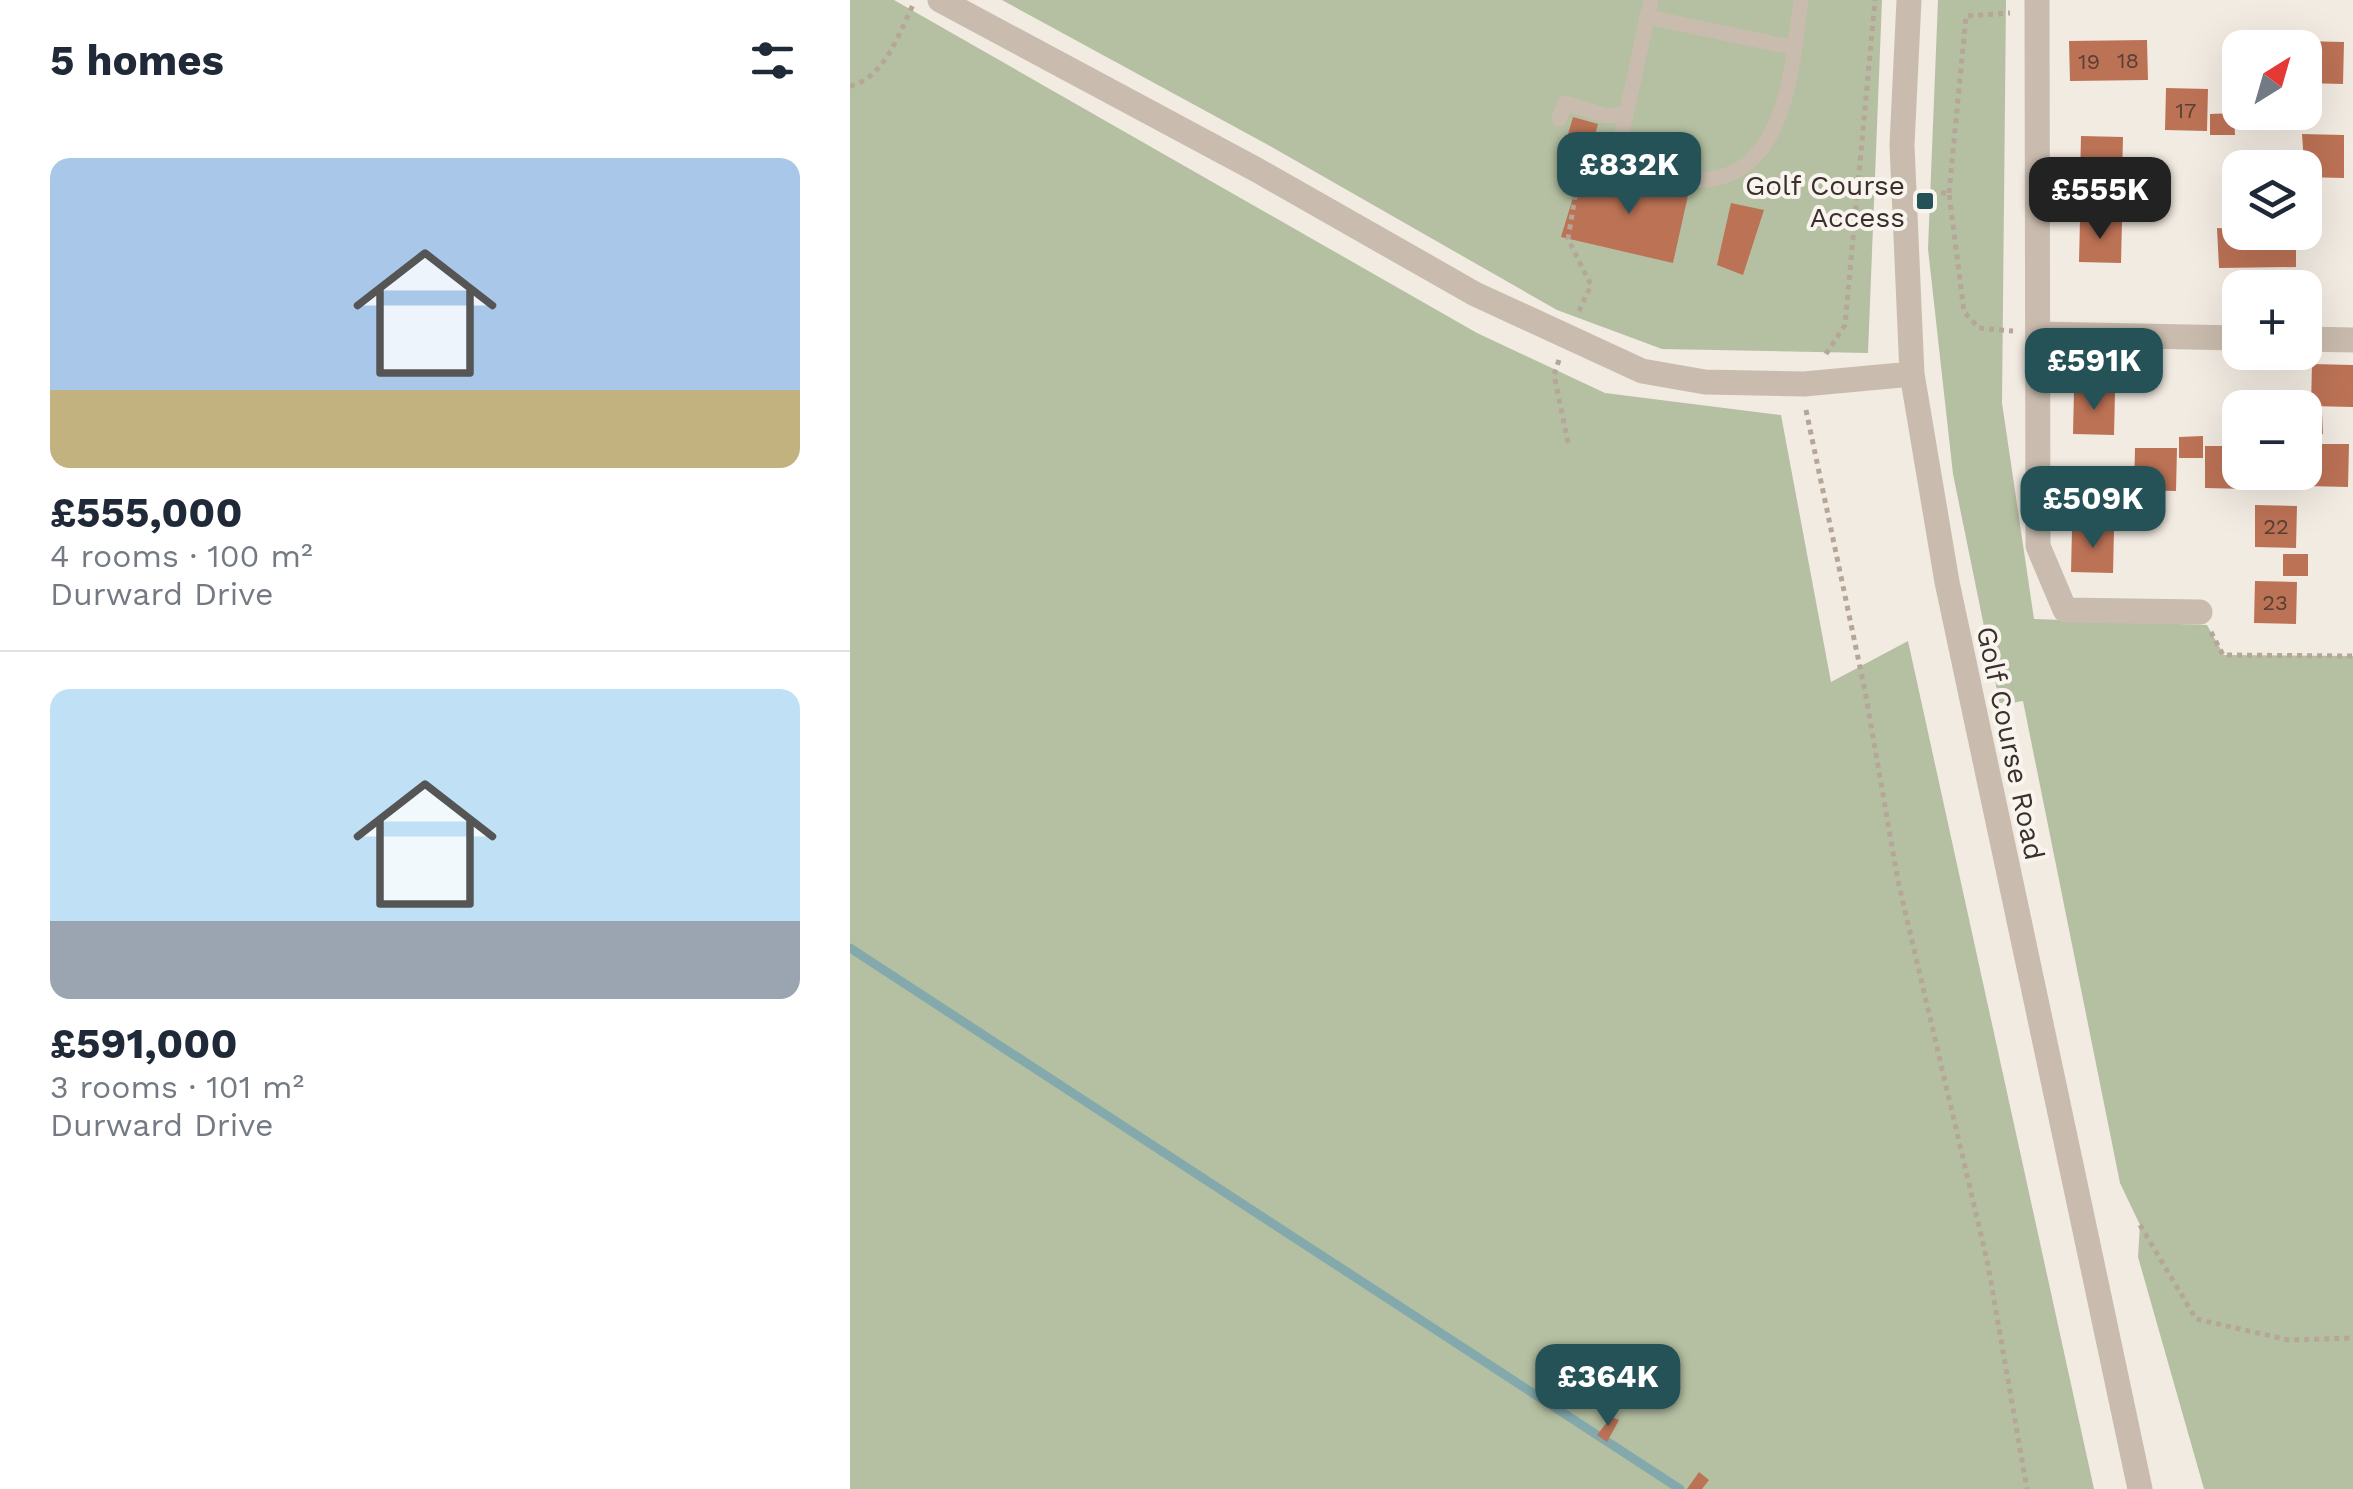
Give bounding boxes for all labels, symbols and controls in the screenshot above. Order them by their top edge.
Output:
north arrow [2222,30,2322,130]
map controls [2222,30,2322,490]
icon: filters [745,33,800,88]
text: 5 homes [50,36,224,85]
house number: 18 [2117,48,2139,73]
house number: 19 [2078,49,2100,74]
house number: 17 [2176,98,2196,123]
pin: £832K [1559,132,1699,217]
text: £832K [1579,145,1679,183]
button: layers [2222,150,2322,250]
pin: £555K [2030,157,2170,242]
place label: Golf Course Access [1745,169,1905,234]
text: £555K [2051,170,2149,208]
marker: Golf Course Access [1914,190,1936,212]
icon: home [335,223,515,403]
button: + [2222,270,2322,370]
pin: £591K [2024,328,2164,413]
text: £591K [2047,341,2141,379]
button: − [2222,390,2322,490]
pin: £509K [2023,466,2163,551]
text: £509K [2042,479,2144,517]
text: £555,000 [50,488,242,537]
house number: 22 [2263,514,2289,539]
text: 4 rooms · 100 m² [50,537,313,575]
text: Durward Drive [50,575,274,613]
house number: 23 [2262,590,2288,615]
street label: Golf Course Road [1970,623,2051,863]
icon: home [335,754,515,934]
text: £591,000 [50,1019,237,1068]
text: 3 rooms · 101 m² [50,1068,304,1106]
text: Durward Drive [50,1106,274,1144]
pin: £364K [1538,1344,1678,1429]
text: £364K [1557,1357,1659,1395]

